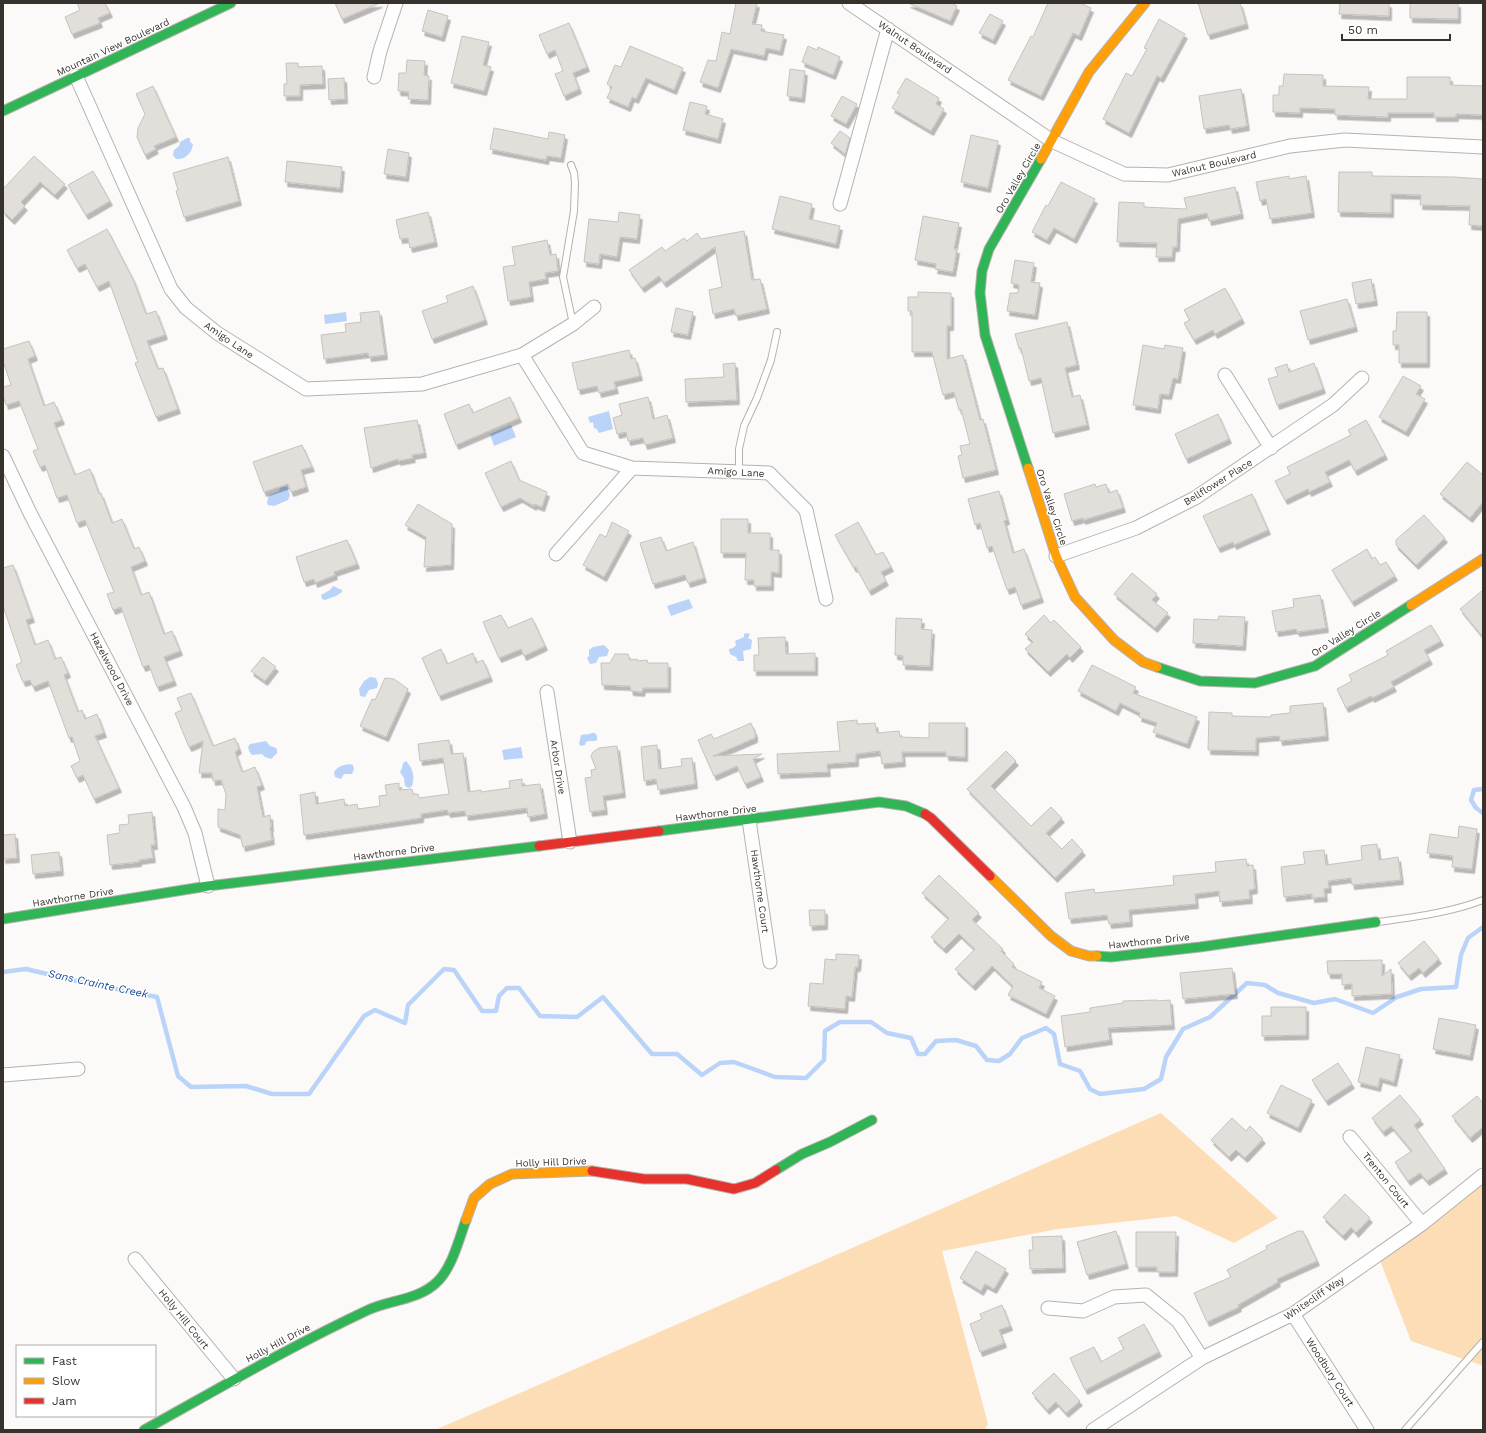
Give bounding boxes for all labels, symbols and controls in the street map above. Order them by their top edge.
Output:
street label: Mountain View Boulevard [55,16,171,78]
scale bar [1342,16,1450,42]
street label: Walnut Boulevard [876,18,954,76]
text: 50 m [1348,23,1378,37]
street label: Oro Valley Circle [993,141,1043,215]
street label: Walnut Boulevard [1171,149,1257,179]
street label: Amigo Lane [202,319,256,361]
street label: Bellflower Place [1182,456,1254,508]
street label: Amigo Lane [707,465,765,479]
street label: Oro Valley Circle [1034,467,1070,547]
street label: Oro Valley Circle [1309,607,1383,659]
street label: Hazelwood Drive [88,630,136,708]
street label: Arbor Drive [548,739,568,795]
street label: Hawthorne Drive [675,803,758,823]
street label: Hawthorne Drive [353,842,436,862]
street label: Hawthorne Court [749,849,771,934]
street label: Hawthorne Drive [32,885,115,909]
street label: Hawthorne Drive [1108,931,1191,951]
water label: Sans Crainte Creek [47,967,150,1001]
street label: Trenton Court [1360,1150,1412,1210]
street label: Holly Hill Drive [515,1155,587,1169]
street label: Whitecliff Way [1282,1273,1347,1322]
street label: Holly Hill Court [157,1287,212,1352]
street label: Holly Hill Drive [244,1321,312,1365]
street label: Woodbury Court [1304,1336,1357,1409]
legend [16,1345,156,1417]
text: Fast [52,1354,77,1368]
text: Slow [52,1374,80,1388]
text: Jam [52,1394,77,1408]

